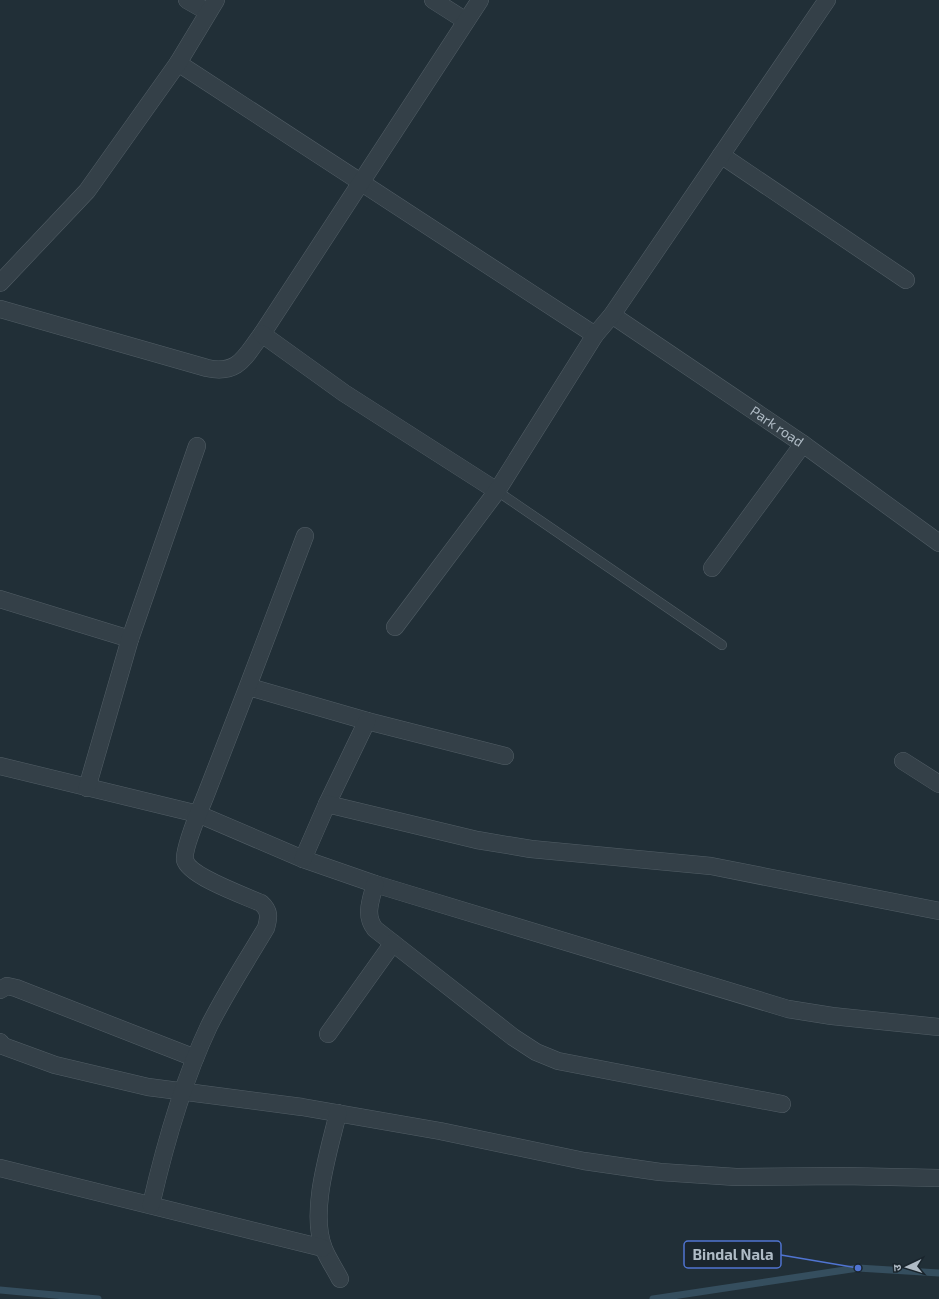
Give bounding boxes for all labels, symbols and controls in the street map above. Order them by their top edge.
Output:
street label: Park road [747,402,807,450]
callout: Bindal Nala [684,1241,781,1268]
text: Bindal Nala [693,1245,773,1263]
north arrow [887,1247,927,1287]
text: उ [890,1264,903,1271]

